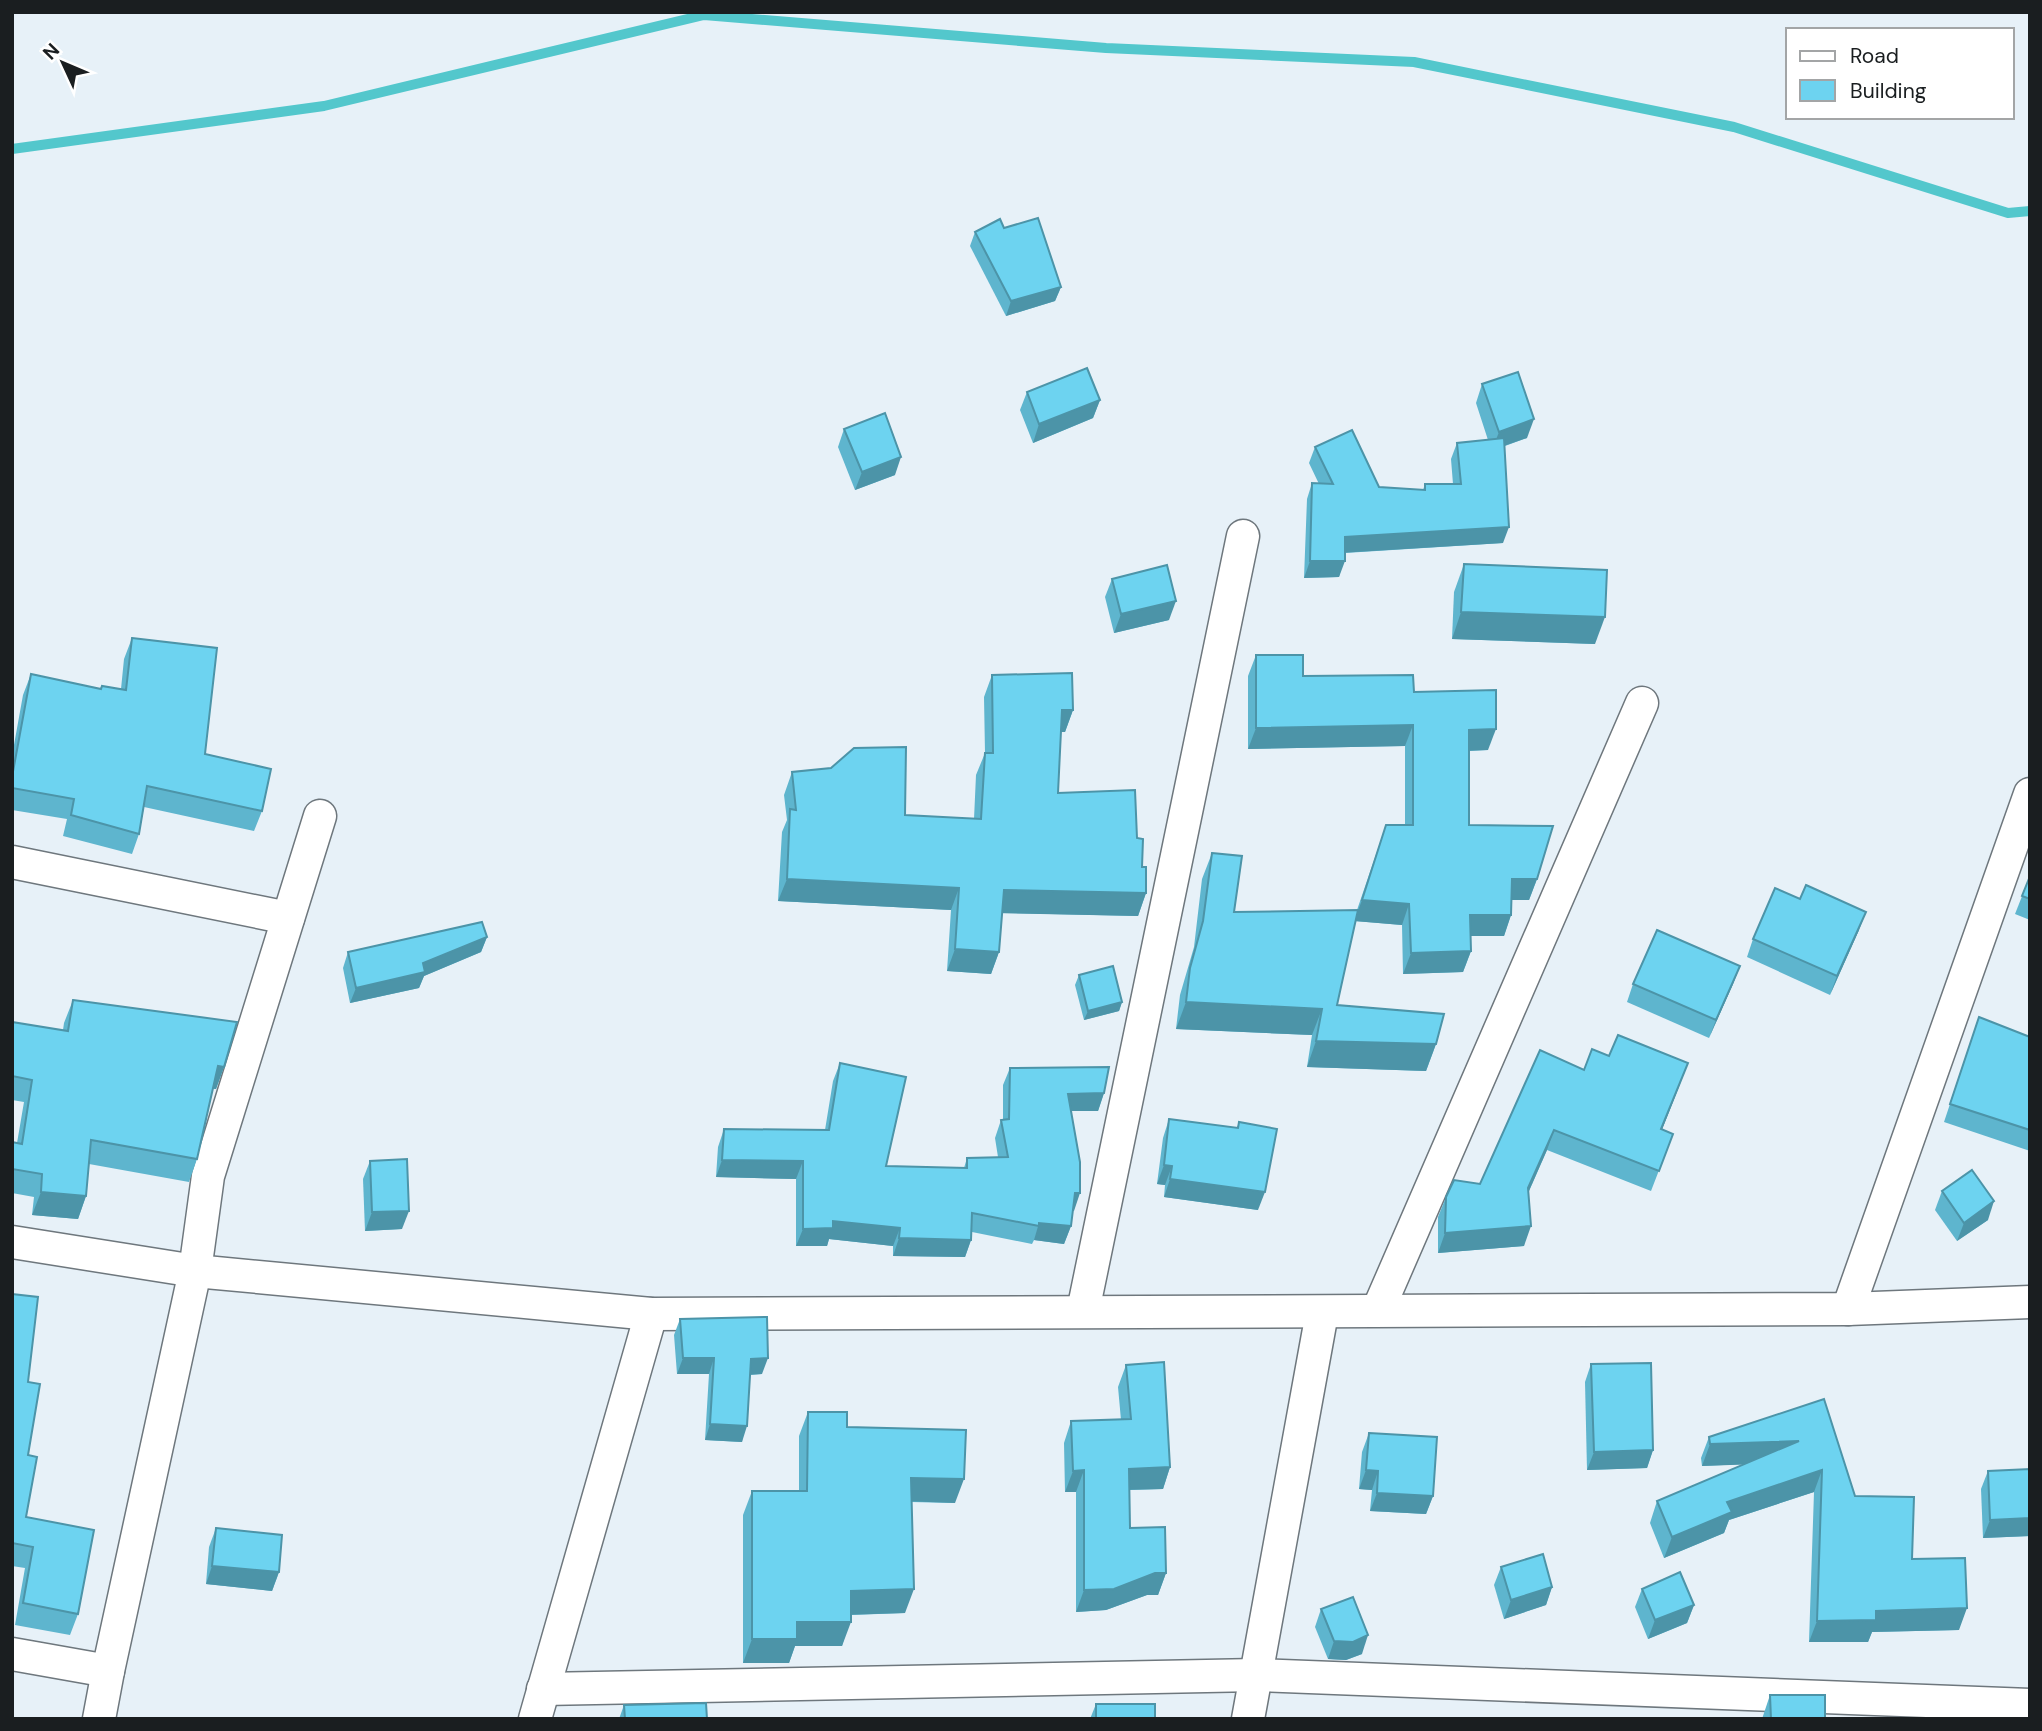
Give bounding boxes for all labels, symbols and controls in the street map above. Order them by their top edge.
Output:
north arrow [28,28,98,98]
legend [1786,28,2014,119]
text: N [37,38,65,65]
text: Road [1850,42,1899,70]
text: Building [1850,77,1927,105]

